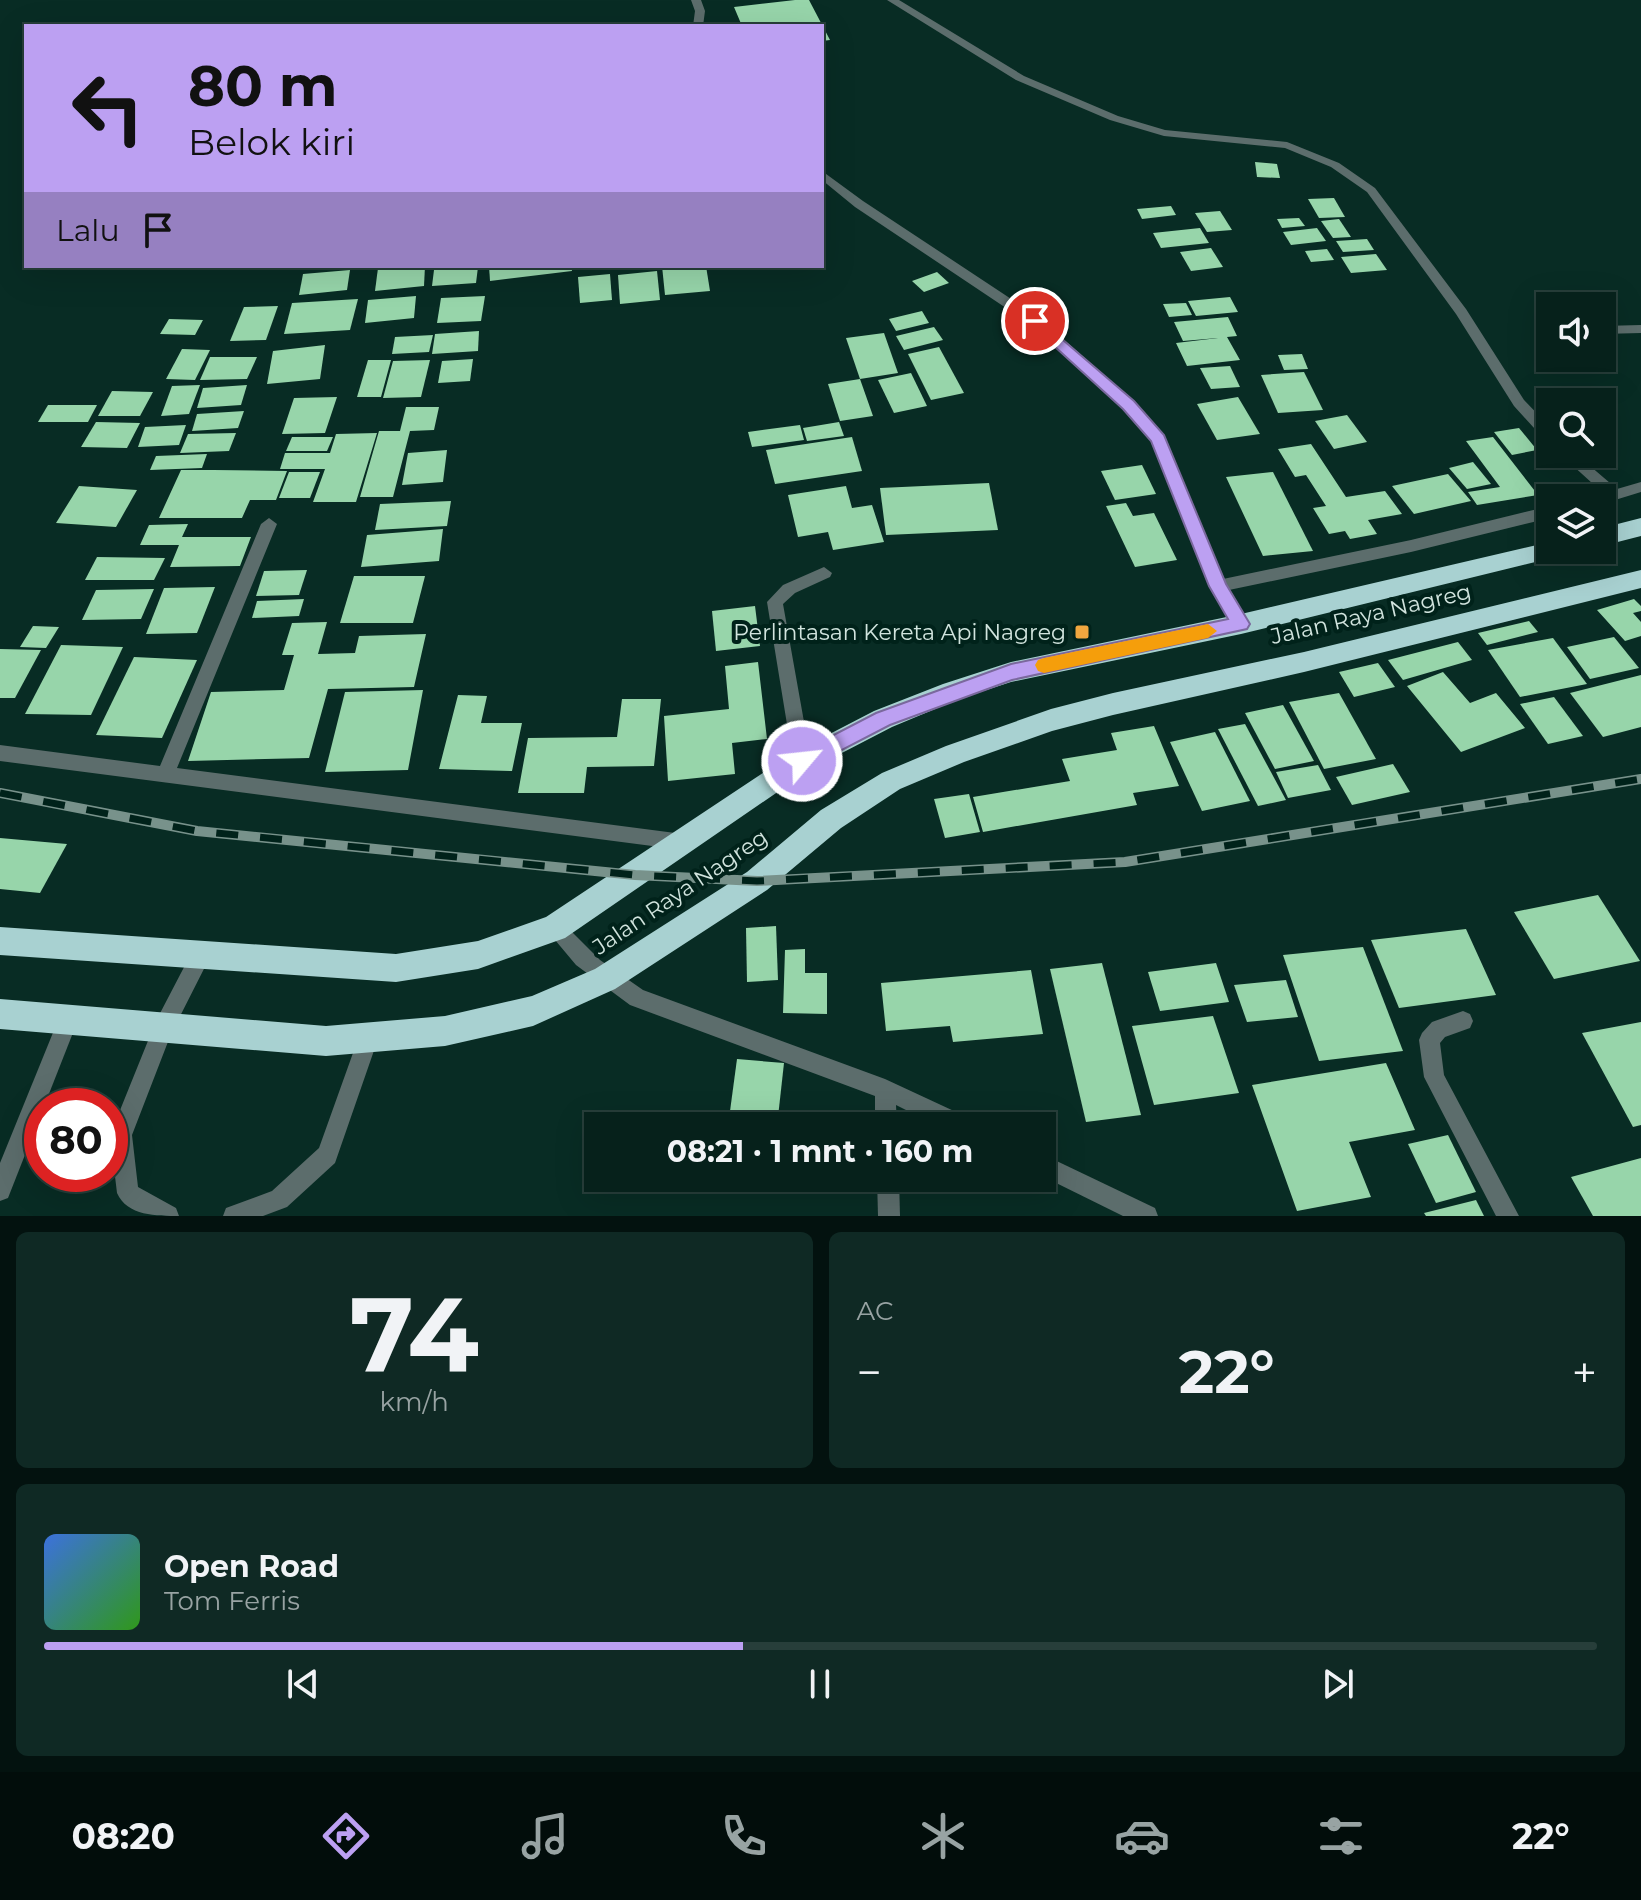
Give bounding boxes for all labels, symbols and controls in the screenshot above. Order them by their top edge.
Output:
text: 80 m [188,52,338,120]
icon: left [56,56,160,160]
text: Belok kiri [188,120,355,164]
icon: arrive [136,208,180,252]
text: Lalu [56,212,120,249]
pin [1001,287,1069,355]
map controls [1536,292,1616,564]
button: sound [1536,292,1616,372]
icon: arrive [1013,299,1057,343]
button: search [1536,388,1616,468]
button: layers [1536,484,1616,564]
street label: Jalan Raya Nagreg [1267,578,1474,650]
place label: Perlintasan Kereta Api Nagreg [733,619,1066,646]
marker: Perlintasan Kereta Api Nagreg [1073,623,1091,641]
position arrow [760,719,844,803]
street label: Jalan Raya Nagreg [587,823,773,961]
speed limit sign: 80 [24,1088,128,1192]
text: 08:21 · 1 mnt · 160 m [667,1133,973,1170]
text: 74 [350,1270,479,1397]
text: AC [857,1295,893,1327]
text: 22° [1179,1335,1275,1408]
text: − [857,1345,882,1399]
text: + [1572,1345,1597,1399]
text: km/h [380,1386,449,1418]
text: Open Road [164,1548,339,1585]
text: Tom Ferris [164,1585,300,1617]
icon: previous [281,1662,325,1706]
icon: pause [798,1662,842,1706]
icon: next [1316,1662,1360,1706]
icon: directions [318,1808,374,1864]
icon: music [517,1808,573,1864]
icon: phone [716,1808,772,1864]
icon: climate [915,1808,971,1864]
icon: car [1114,1808,1170,1864]
icon: filters [1313,1808,1369,1864]
text: 08:20 [72,1814,175,1858]
text: 22° [1512,1814,1569,1858]

